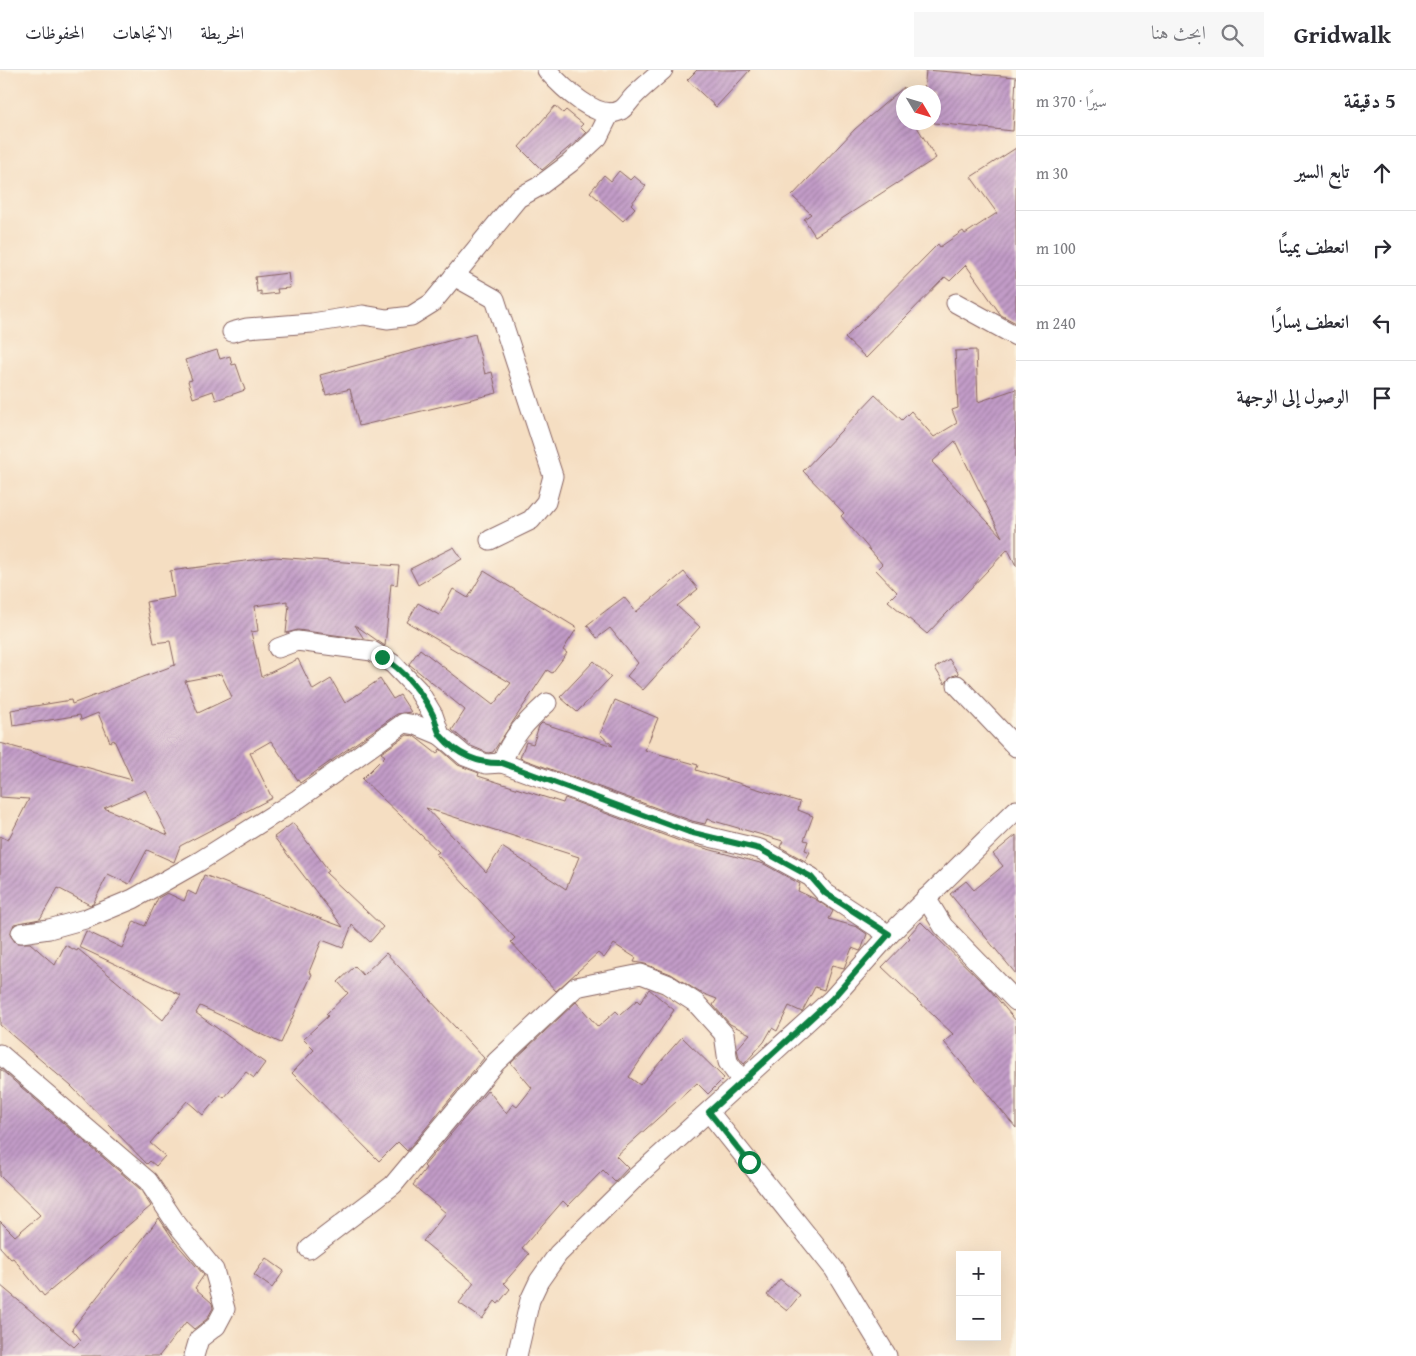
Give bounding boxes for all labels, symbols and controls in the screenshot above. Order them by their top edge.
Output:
search box [914,12,1264,57]
text: Gridwalk [1294,17,1391,52]
text: ابحث هنا [1151,18,1206,46]
text: المحفوظات [25,19,84,46]
text: الاتجاهات [112,19,172,46]
text: الخريطة [200,19,244,46]
icon: search [1218,21,1246,49]
north arrow [896,85,941,130]
text: 5 دقيقة [1344,85,1396,116]
text: سيرًا · 370 m [1036,89,1107,113]
text: تابع السير [1295,157,1349,185]
icon: ahead [1368,159,1396,187]
text: 30 m [1036,161,1068,185]
text: انعطف يمينًا [1279,232,1349,260]
icon: right [1368,234,1396,262]
text: 100 m [1036,236,1076,260]
text: انعطف يسارًا [1271,307,1349,335]
icon: left [1368,309,1396,337]
text: 240 m [1036,311,1076,335]
text: الوصول إلى الوجهة [1237,382,1349,410]
icon: arrive [1368,384,1396,412]
route end [371,646,394,669]
route start [738,1151,761,1174]
map controls [956,1251,1001,1341]
button: + [956,1251,1001,1296]
button: − [956,1296,1001,1341]

